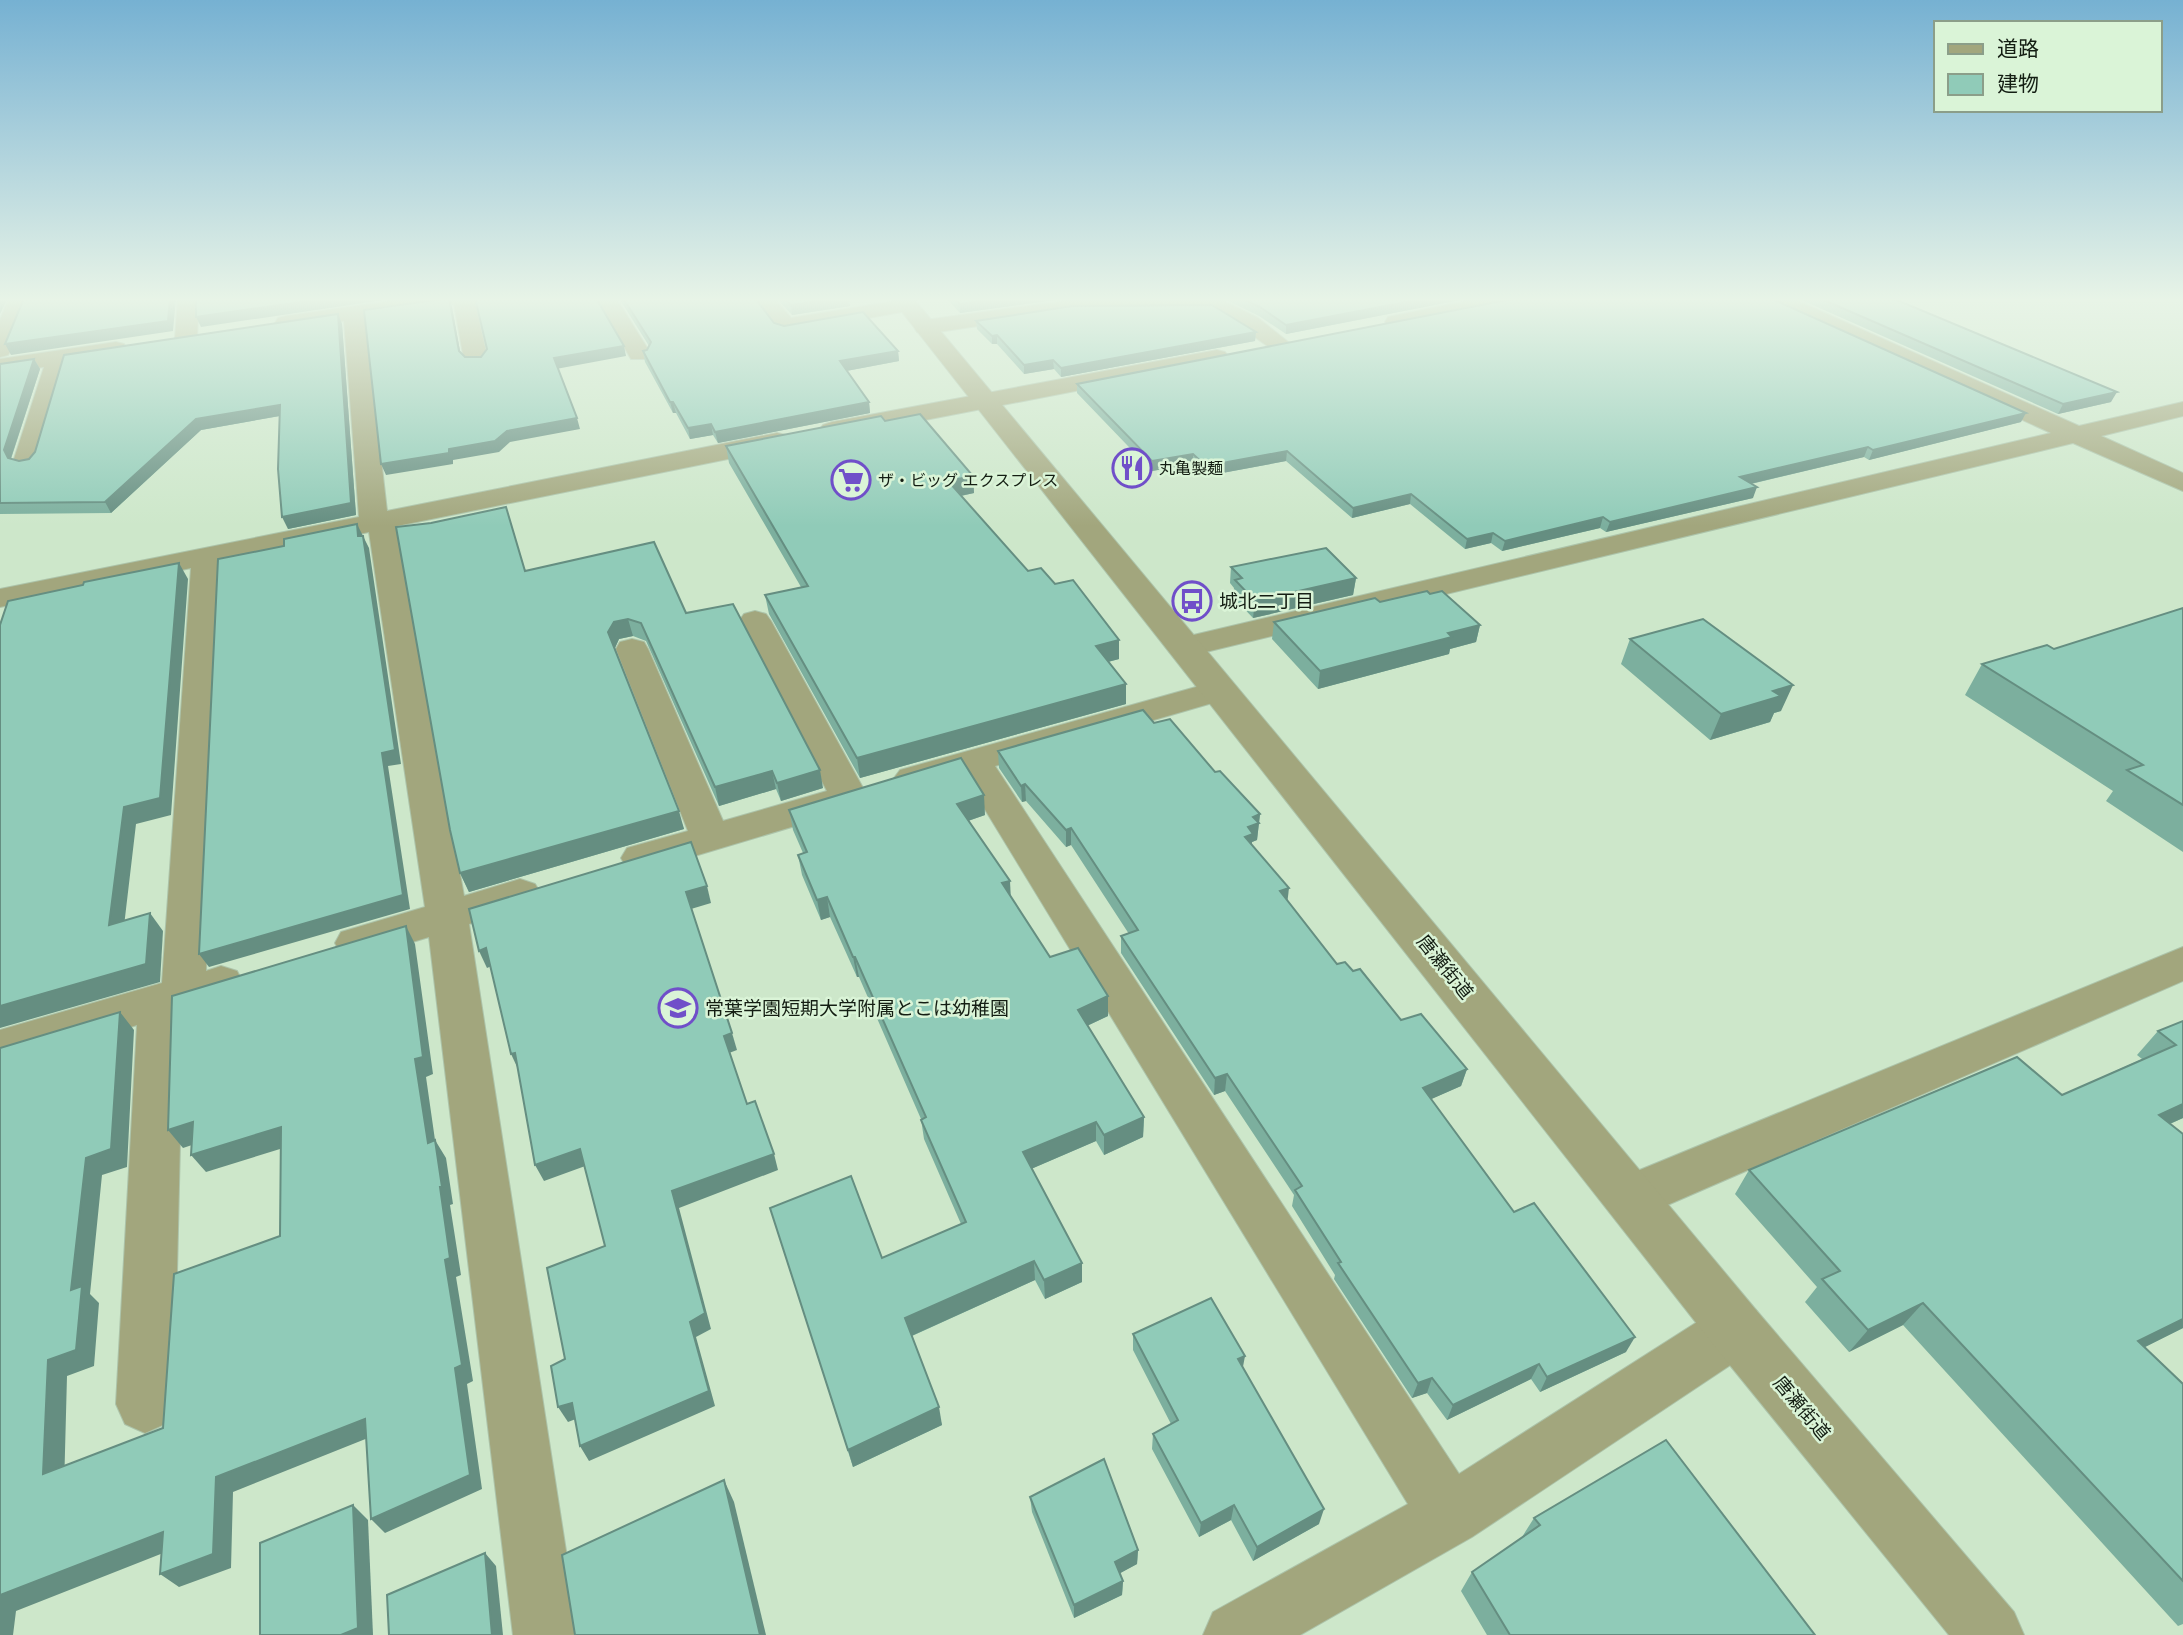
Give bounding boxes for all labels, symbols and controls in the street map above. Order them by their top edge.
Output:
legend [1934,21,2162,112]
text: 道路 [1997,34,2039,64]
text: 建物 [1997,69,2039,99]
restaurant icon: 丸亀製麺 [1111,447,1153,489]
place label: 丸亀製麺 [1159,457,1223,480]
supermarket icon: ザ・ビッグ エクスプレス [830,459,872,501]
place label: ザ・ビッグ エクスプレス [878,469,1058,492]
bus stop icon: 城北二丁目 [1171,580,1213,622]
place label: 城北二丁目 [1219,588,1314,615]
street label: 唐瀬街道 [1411,929,1479,1005]
school or university icon: 常葉学園短期大学附属とこは幼稚園 [657,987,699,1029]
place label: 常葉学園短期大学附属とこは幼稚園 [705,995,1009,1022]
street label: 唐瀬街道 [1767,1370,1837,1446]

